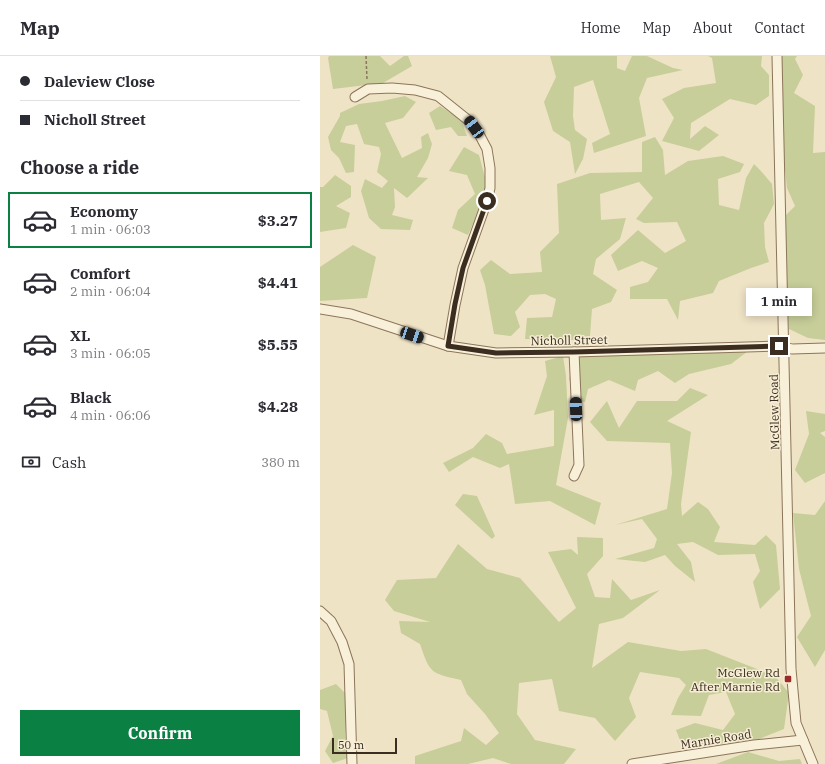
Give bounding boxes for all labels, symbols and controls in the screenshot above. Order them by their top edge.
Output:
text: Map [20,16,60,40]
text: Home [581,19,620,37]
text: Map [642,19,671,37]
text: About [693,19,732,37]
text: Contact [754,19,805,37]
text: Daleview Close [44,72,155,91]
text: Nicholl Street [44,110,146,129]
car [462,114,486,140]
text: Choose a ride [20,156,139,179]
route start [478,192,496,210]
icon: car [22,202,58,238]
text: Economy [70,202,138,221]
text: $3.27 [258,211,298,230]
text: 1 min · 06:03 [70,221,151,238]
icon: car [22,264,58,300]
text: Comfort [70,264,130,283]
text: $4.41 [258,273,298,292]
text: 2 min · 06:04 [70,283,151,300]
callout: 1 min [746,288,812,316]
text: 1 min [761,293,797,310]
car [399,325,425,345]
icon: car [22,326,58,362]
text: XL [70,326,90,345]
street label: Nicholl Street [530,332,608,348]
text: $5.55 [258,335,298,354]
route end [770,337,788,355]
text: 3 min · 06:05 [70,345,151,362]
street label: McGlew Road [766,374,782,450]
icon: car [22,388,58,424]
text: Black [70,388,111,407]
text: $4.28 [258,397,298,416]
car [570,397,582,421]
text: 4 min · 06:06 [70,407,151,424]
icon: cash [20,451,42,473]
text: Cash [52,453,86,472]
text: 380 m [261,454,300,471]
place label: McGlew Rd After Marnie Rd [691,665,780,694]
marker: McGlew Rd After Marnie Rd [783,674,793,684]
button: Confirm [20,710,300,756]
street label: Marnie Road [679,726,753,752]
scale bar [332,736,397,755]
text: 50 m [338,738,364,752]

